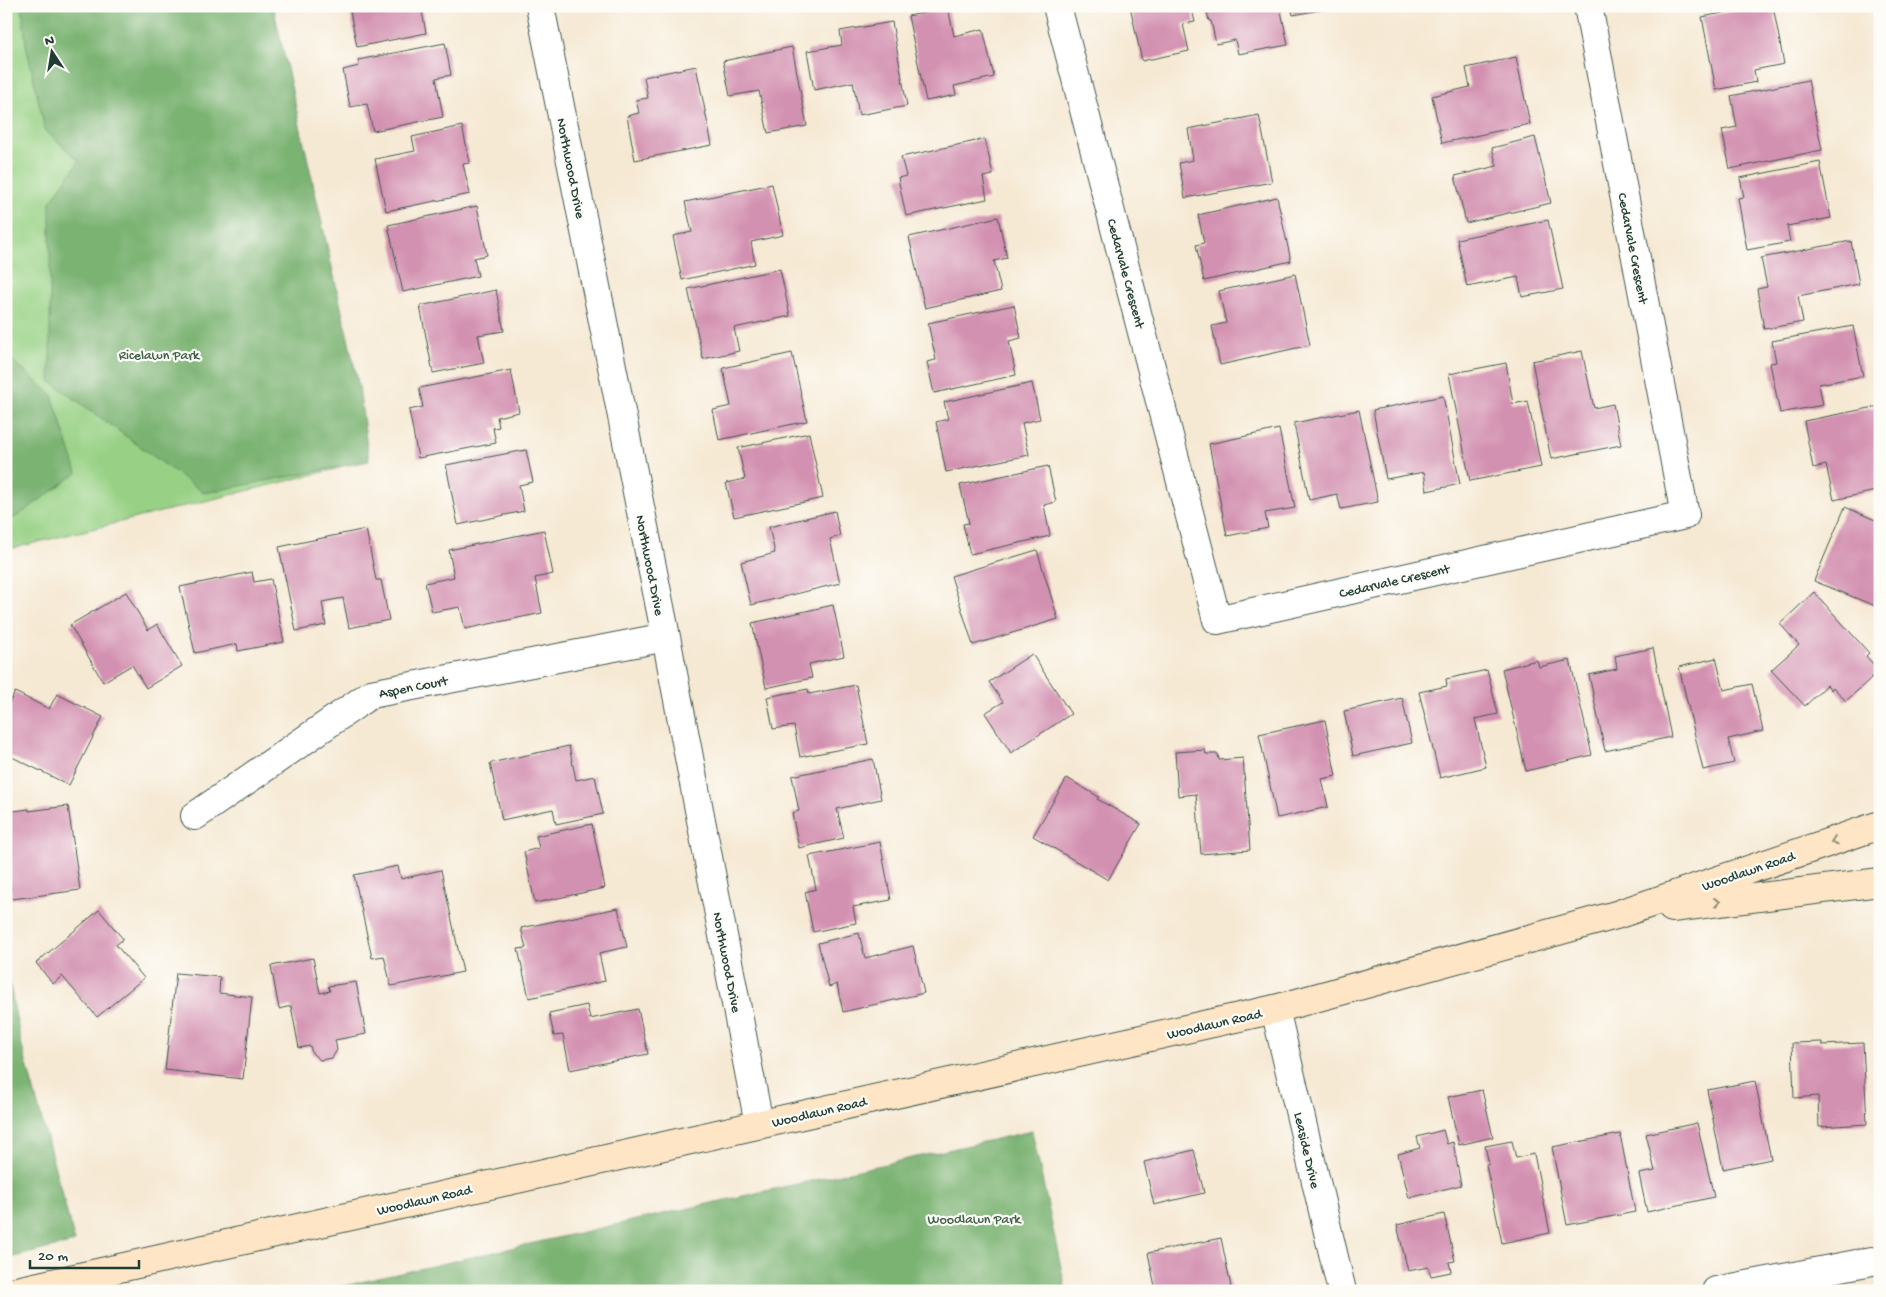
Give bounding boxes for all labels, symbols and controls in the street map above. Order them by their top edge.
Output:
north arrow [28,28,78,78]
text: N [44,32,56,51]
street label: Northwood Drive [551,117,588,221]
street label: Cedarvale Crescent [1612,192,1651,307]
street label: Cedarvale Crescent [1102,217,1148,331]
park label: Ricelawn Park [119,348,201,365]
street label: Northwood Drive [630,514,667,618]
street label: Cedarvale Crescent [1338,561,1453,603]
street label: Aspen Court [378,673,451,703]
one-way arrow [1830,835,1838,845]
street label: Woodlawn Road [1700,848,1799,896]
one-way arrow [1713,897,1721,908]
street label: Northwood Drive [707,911,744,1015]
street label: Woodlawn Road [1165,1006,1265,1045]
street label: Woodlawn Road [770,1094,870,1133]
street label: Leaside Drive [1289,1111,1323,1191]
street label: Woodlawn Road [375,1182,475,1221]
park label: Woodlawn Park [927,1212,1022,1229]
scale bar [30,1237,139,1269]
text: 20 m [38,1248,68,1266]

